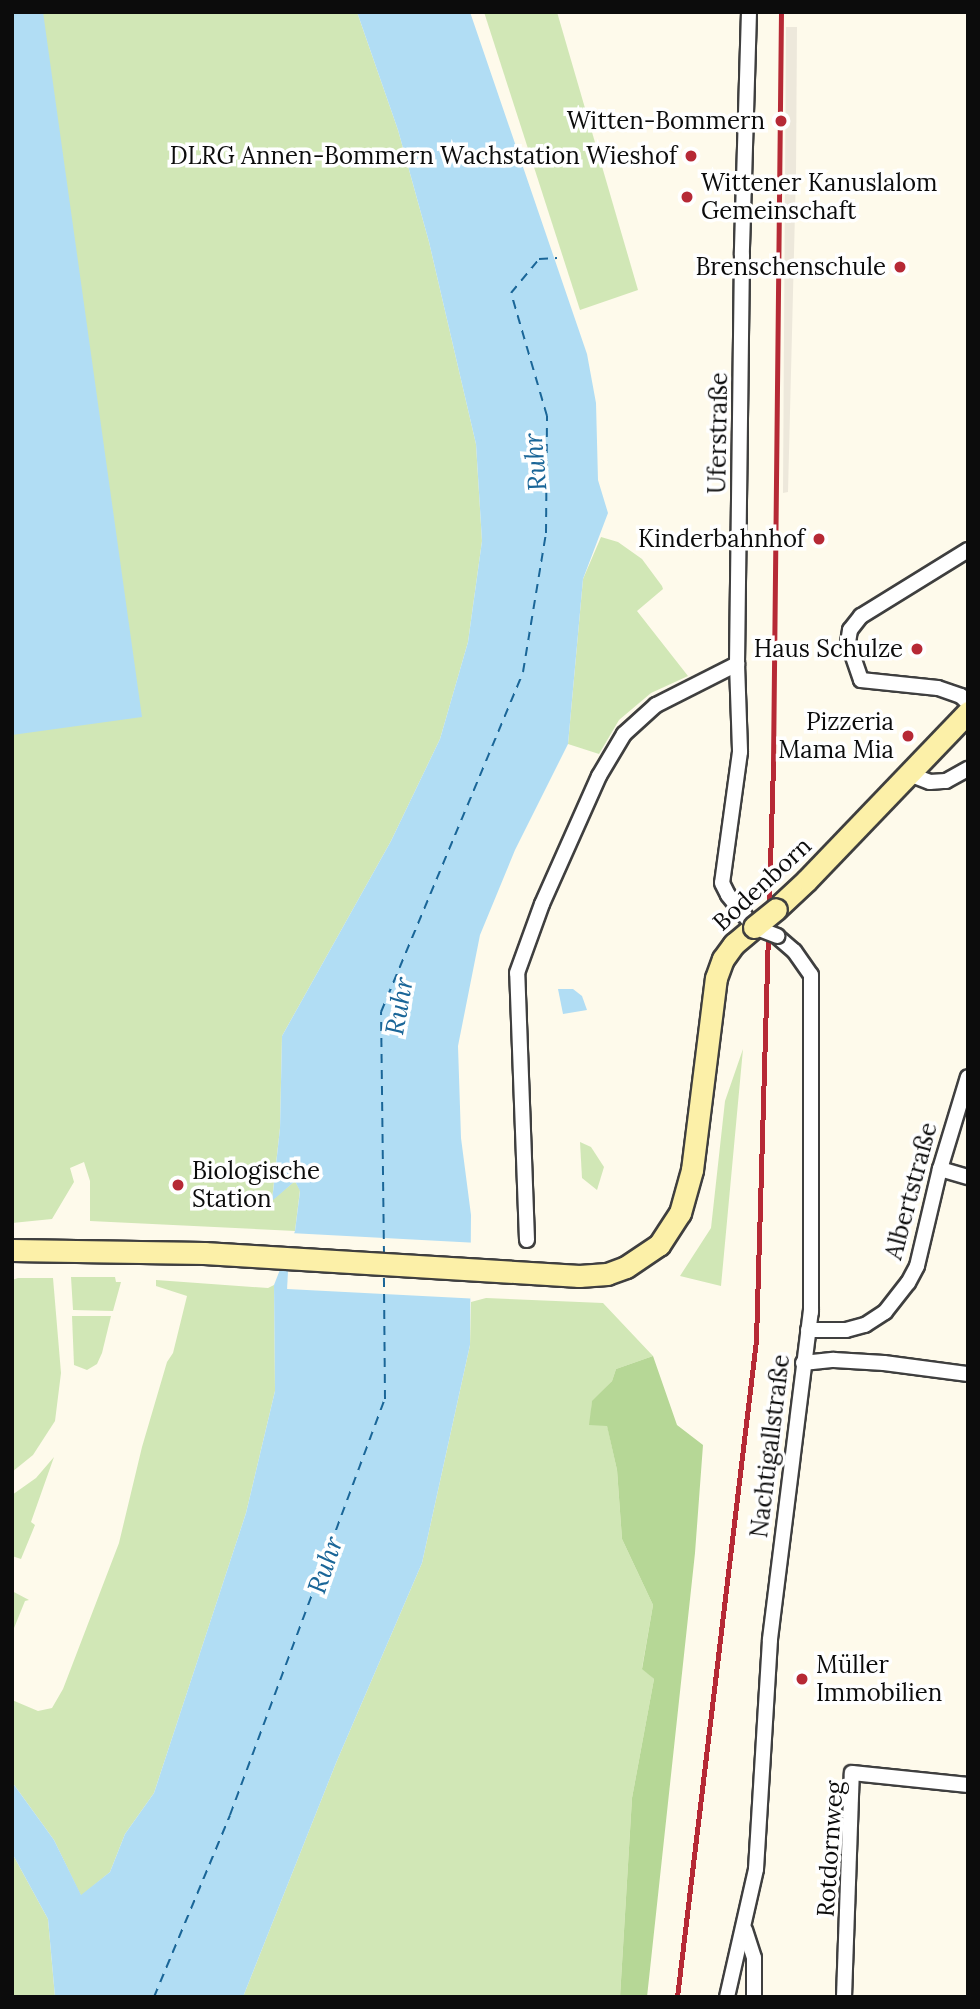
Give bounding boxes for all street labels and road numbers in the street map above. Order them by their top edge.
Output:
street label: Uferstraße [703,372,733,494]
street label: Bodenborn [707,831,817,937]
street label: Albertstraße [879,1119,943,1263]
street label: Nachtigallstraße [744,1353,796,1539]
street label: Rotdornweg [811,1780,849,1918]

